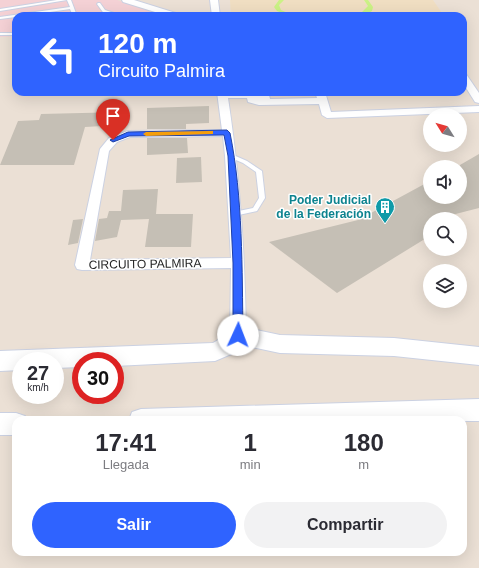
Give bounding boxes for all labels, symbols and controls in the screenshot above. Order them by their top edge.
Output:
icon: left [32,28,84,80]
text: 120 m [98,28,177,59]
text: Circuito Palmira [98,61,225,81]
pin [96,99,130,140]
icon: arrive [102,105,124,127]
north arrow [423,108,467,152]
map controls [423,108,467,308]
button: sound [423,160,467,204]
place label: Poder Judicial de la Federación [276,193,371,221]
building icon: Poder Judicial de la Federación [374,196,396,224]
button: search [423,212,467,256]
street label: CIRCUITO PALMIRA [88,256,202,272]
button: layers [423,264,467,308]
position arrow [217,314,259,356]
speed limit sign: 30 [72,352,124,404]
text: 27 [27,362,49,384]
text: km/h [27,382,49,393]
text: 17:41 [95,429,157,456]
text: 1 [243,429,257,456]
text: 180 [344,429,384,456]
text: Llegada [103,457,149,472]
text: min [240,457,261,472]
text: m [358,457,369,472]
button: Salir [32,502,236,548]
button: Compartir [244,502,447,548]

